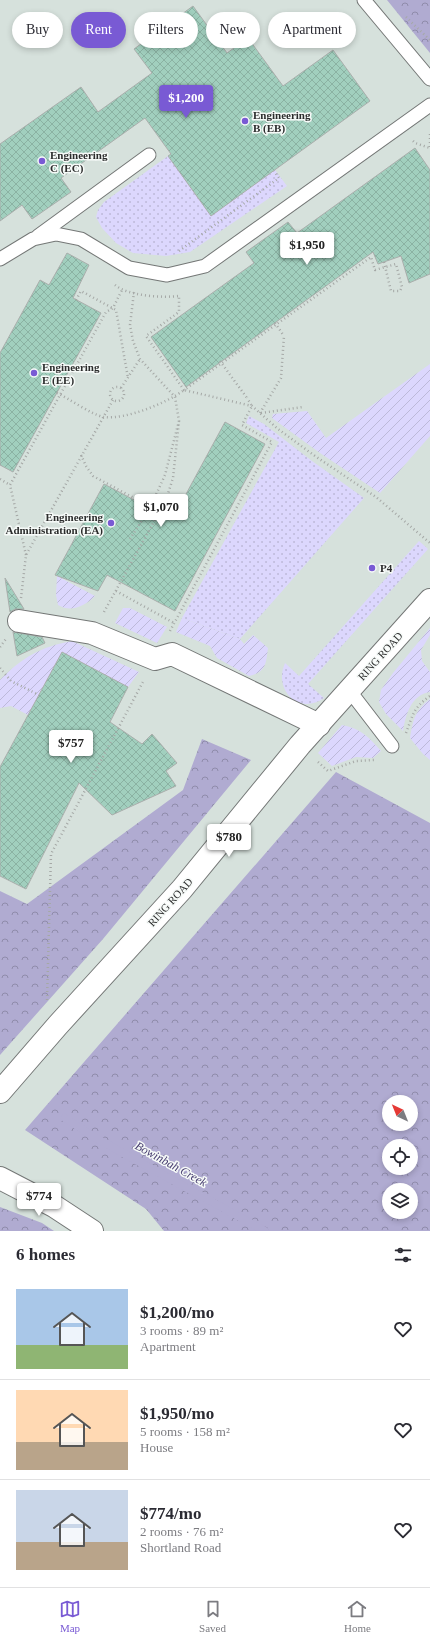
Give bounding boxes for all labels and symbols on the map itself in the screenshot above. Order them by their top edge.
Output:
pin: $1,200 [153,85,219,119]
place label: Engineering B (EB) [253,109,311,135]
marker: Engineering B (EB) [240,116,250,126]
place label: Engineering C (EC) [50,149,108,175]
marker: Engineering C (EC) [37,156,47,166]
pin: $1,950 [274,232,340,266]
place label: Engineering E (EE) [42,361,100,387]
marker: Engineering E (EE) [29,368,39,378]
pin: $1,070 [128,494,194,528]
place label: Engineering Administration (EA) [6,511,103,537]
marker: Engineering Administration (EA) [106,518,116,528]
place label: P4 [380,562,393,574]
marker: P4 [367,563,377,573]
street label: RING ROAD [355,629,405,683]
pin: $757 [47,730,95,764]
pin: $780 [205,824,253,858]
street label: RING ROAD [145,875,195,929]
north arrow [382,1095,418,1131]
water label: Bowinbah Creek [133,1139,210,1190]
pin: $774 [15,1183,63,1217]

